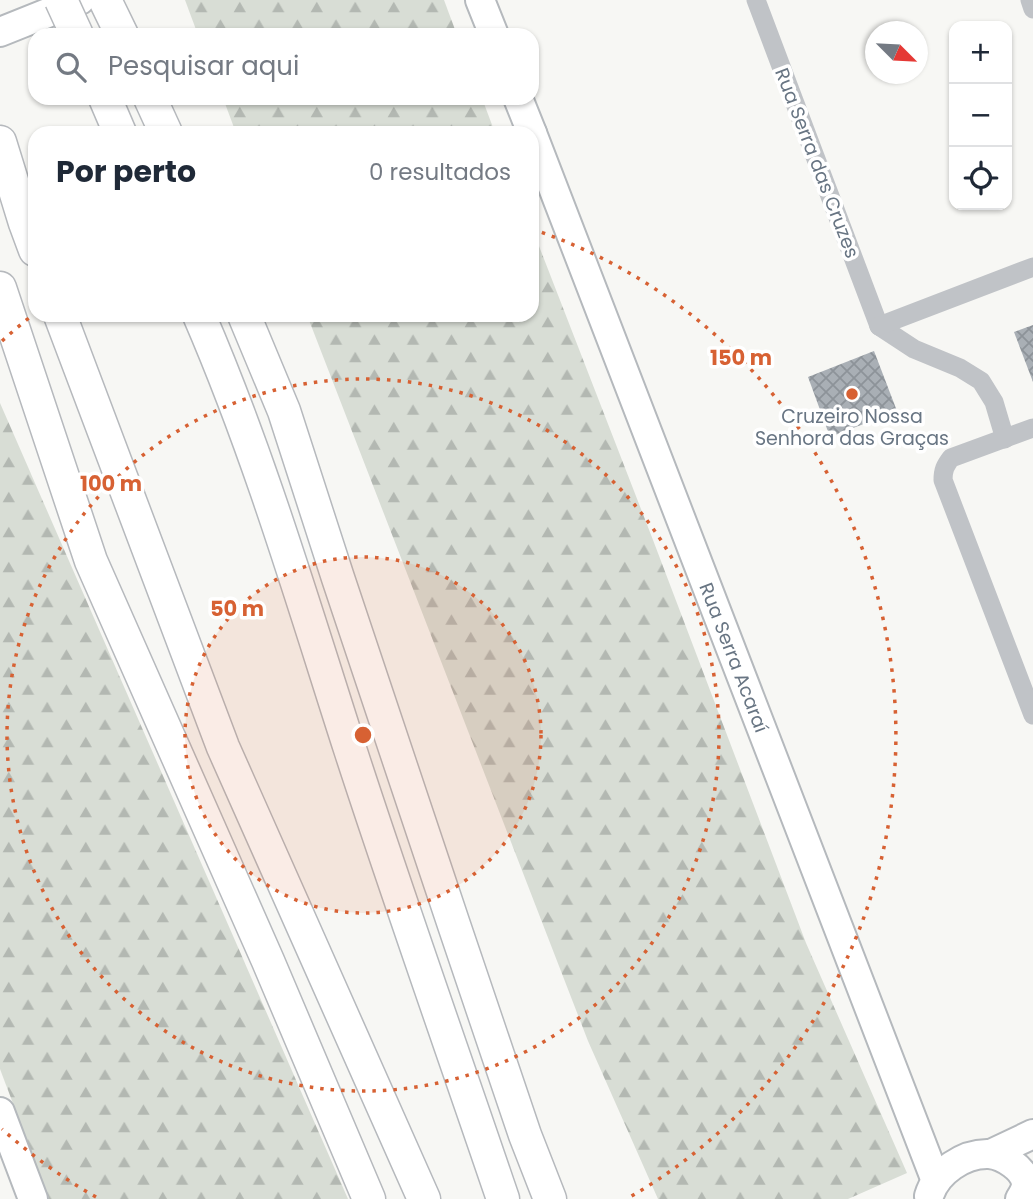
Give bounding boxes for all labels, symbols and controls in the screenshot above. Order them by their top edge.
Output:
north arrow [865,21,928,84]
map controls [949,21,1012,210]
button: + [949,21,1012,84]
search box [28,28,539,105]
icon: search [52,48,90,86]
text: Pesquisar aqui [108,48,299,84]
street label: Rua Serra das Cruzes [768,64,866,262]
button: − [949,84,1012,147]
button: locate [949,147,1012,210]
text: Por perto [56,150,196,193]
text: 0 resultados [369,156,511,188]
text: 150 m [710,343,772,372]
marker: Cruzeiro Nossa Senhora das Graças [844,386,860,402]
place label: Cruzeiro Nossa Senhora das Graças [755,403,949,452]
text: 100 m [80,469,142,498]
street label: Rua Serra Acaraí [693,579,775,737]
text: 50 m [210,594,264,623]
centre of rings [351,723,375,747]

